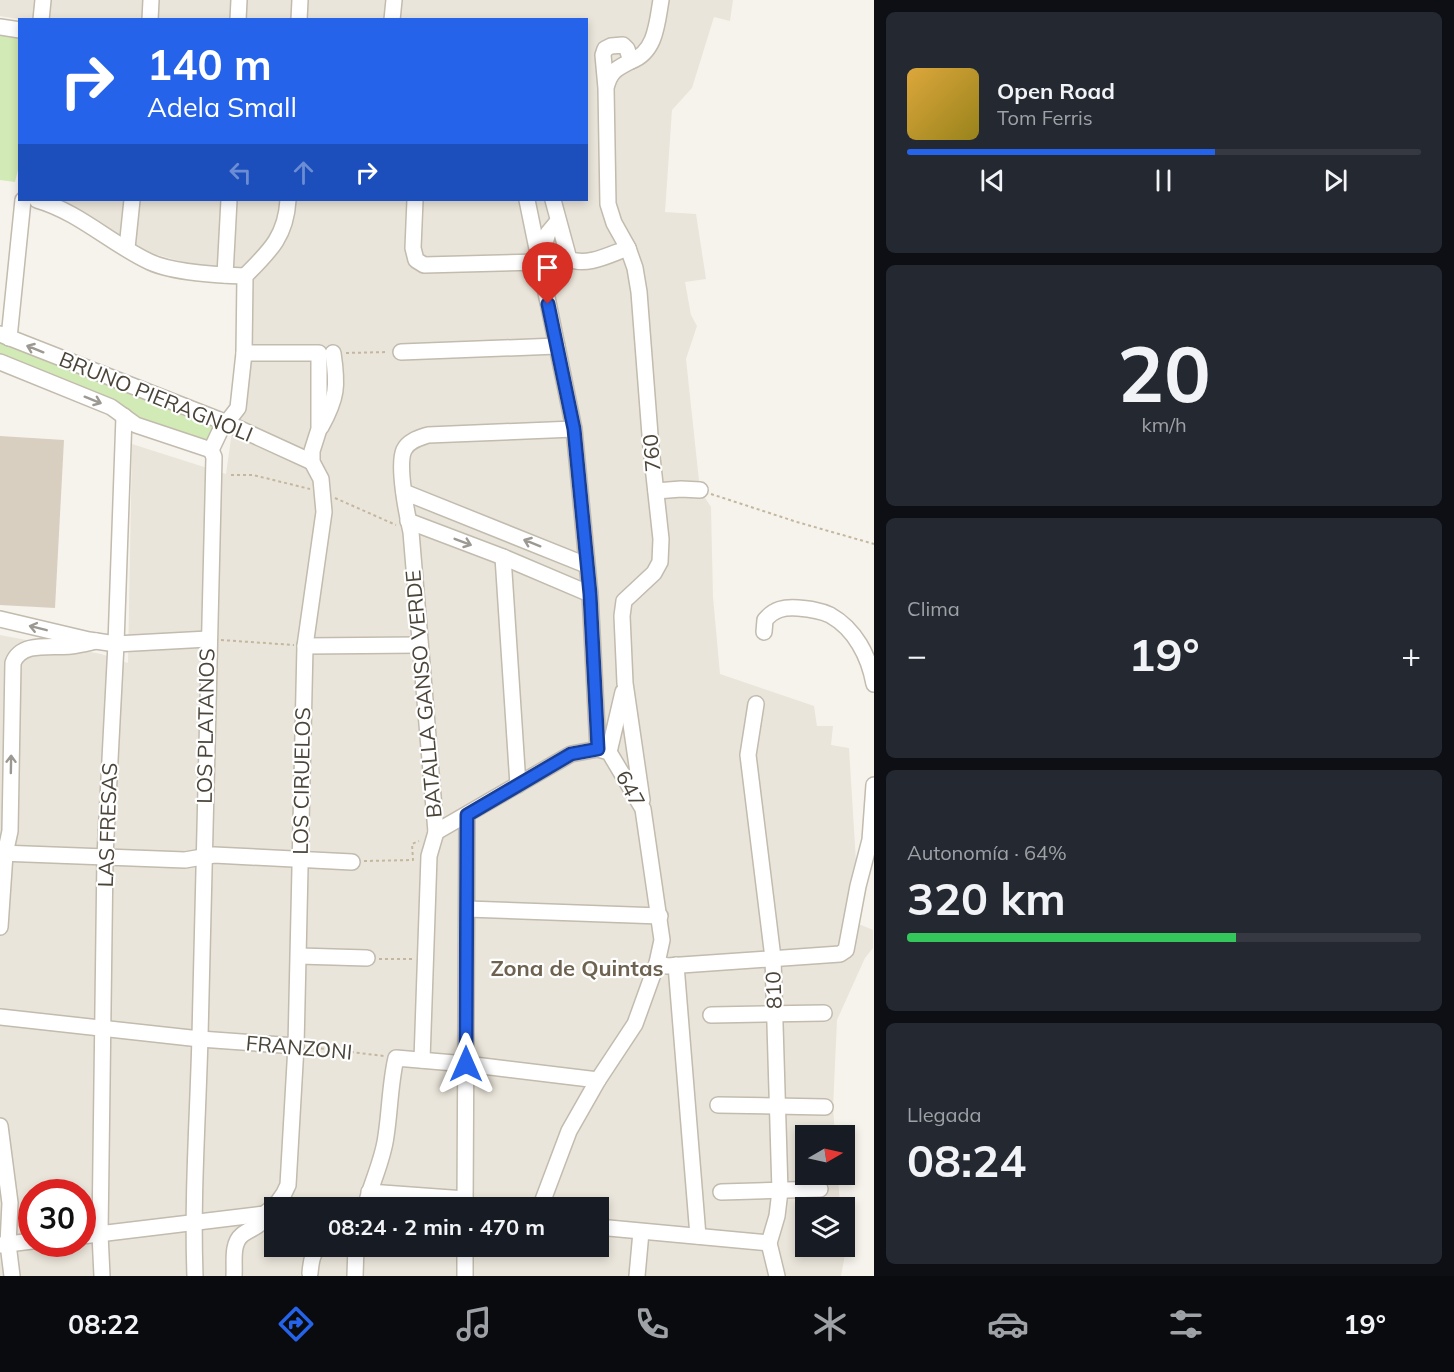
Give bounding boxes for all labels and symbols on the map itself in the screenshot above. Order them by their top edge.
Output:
pin [522,242,573,304]
one-way arrow [26,343,45,354]
street label: BRUNO PIERAGNOLI [56,345,257,447]
one-way arrow [83,395,102,406]
street label: 760 [636,433,666,473]
one-way arrow [453,537,472,548]
one-way arrow [523,537,541,548]
street label: BATALLA GANSO VERDE [399,569,447,819]
one-way arrow [29,622,48,634]
street label: LOS PLATANOS [191,648,219,804]
street label: LOS CIRUELOS [287,707,315,855]
one-way arrow [5,754,17,774]
street label: LAS FRESAS [92,762,122,888]
street label: 647 [611,766,651,811]
district label: Zona de Quintas [490,954,664,982]
street label: 810 [759,971,787,1009]
street label: FRANZONI [245,1029,353,1065]
position arrow [434,1032,498,1096]
north arrow [795,1125,855,1185]
speed limit sign: 30 [18,1179,96,1257]

